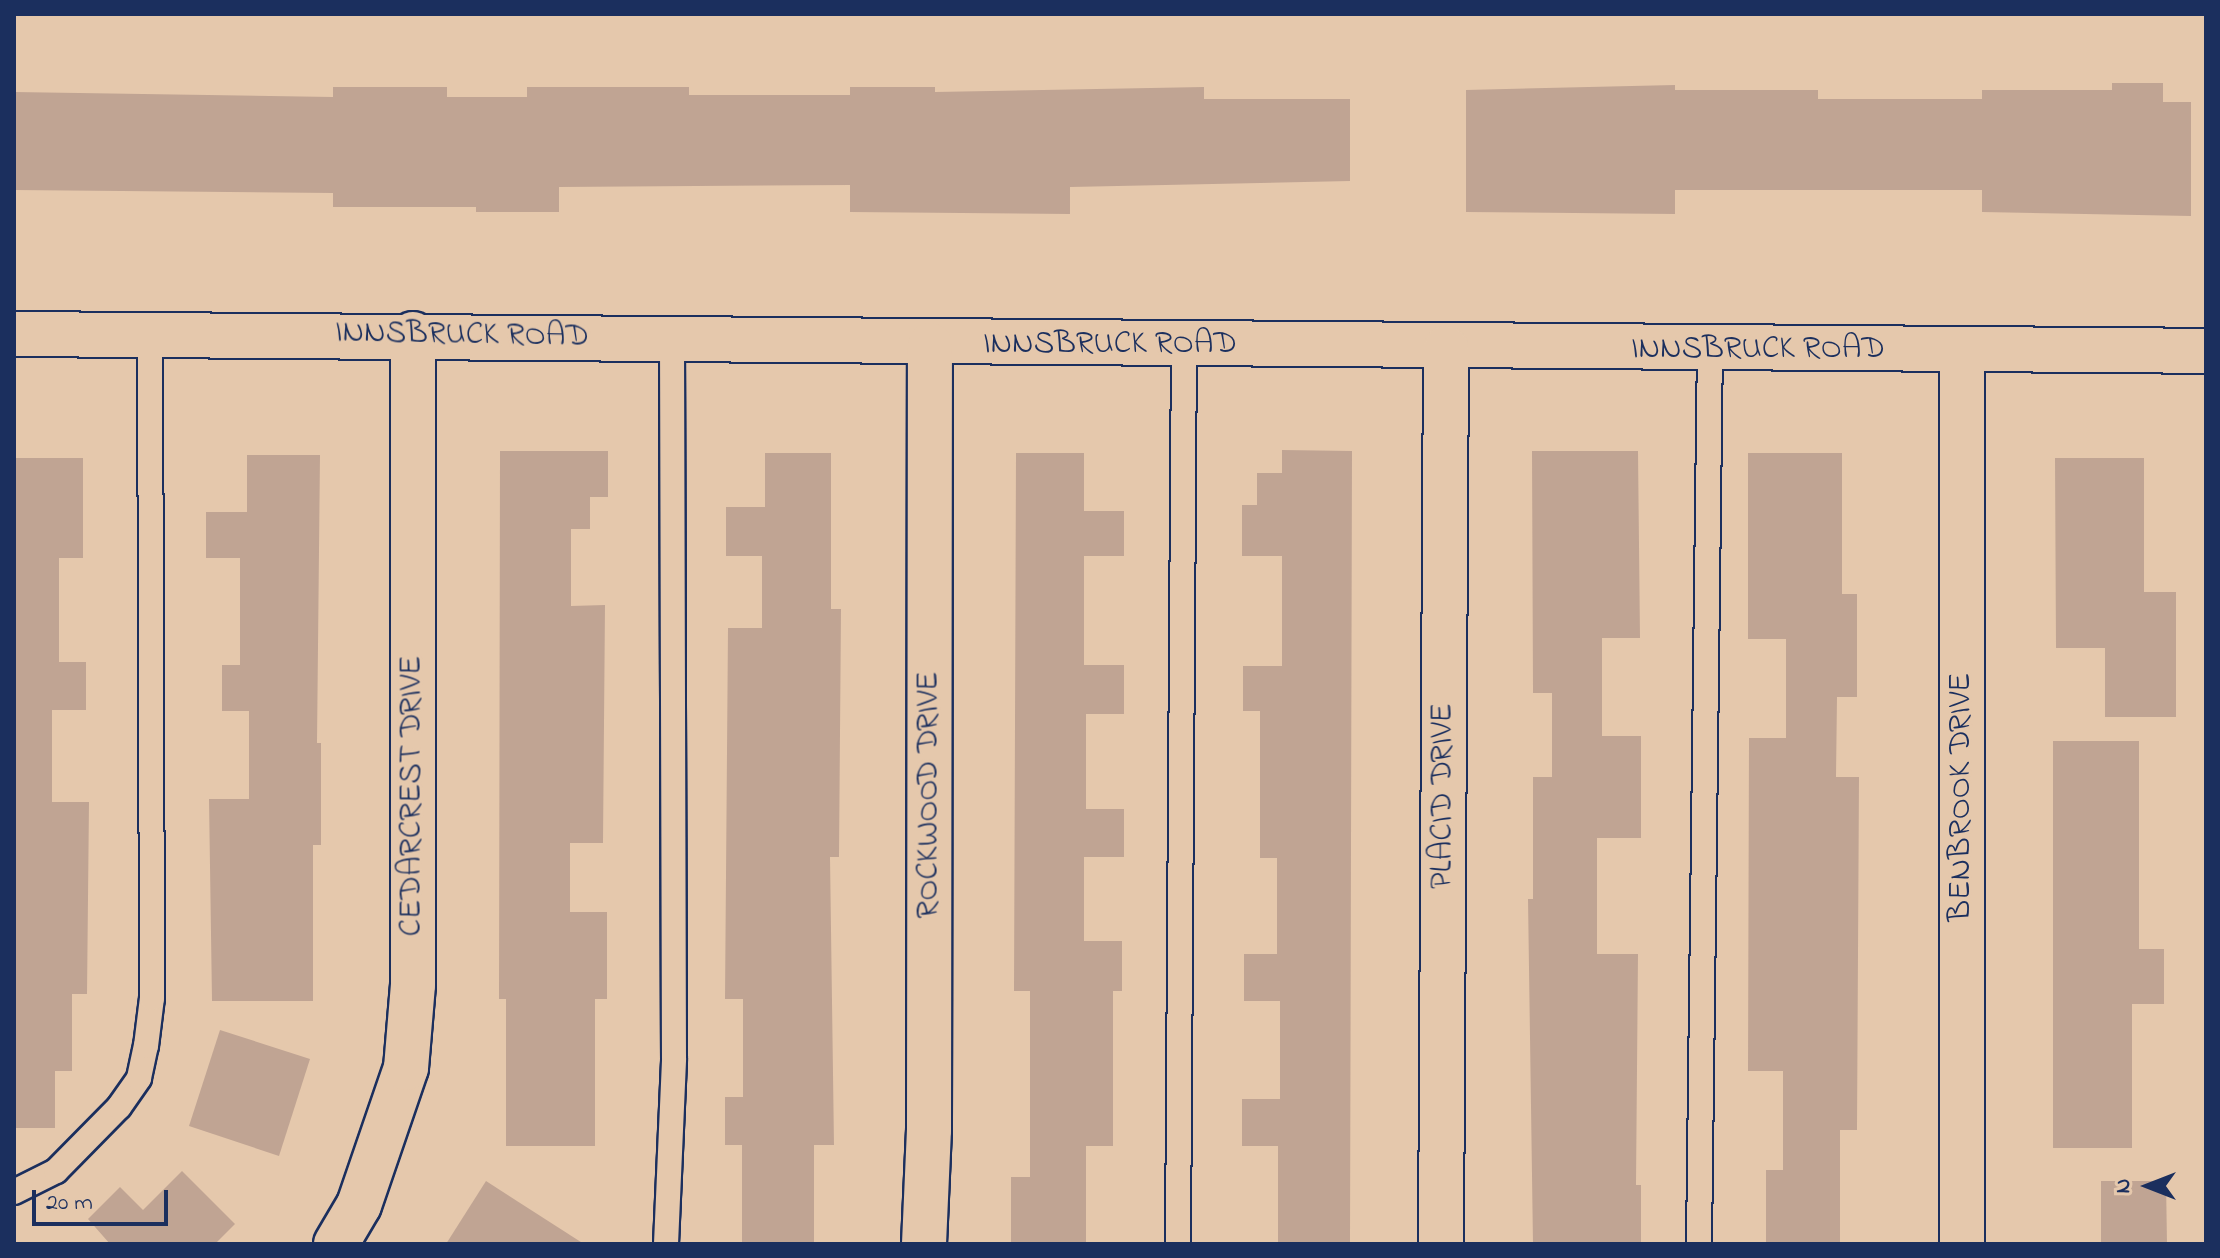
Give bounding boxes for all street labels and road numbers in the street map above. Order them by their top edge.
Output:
street label: INNSBRUCK ROAD [335,315,589,357]
street label: INNSBRUCK ROAD [983,326,1237,364]
street label: INNSBRUCK ROAD [1631,331,1885,369]
street label: CEDARCREST DRIVE [394,656,432,936]
street label: ROCKWOOD DRIVE [911,671,949,919]
street label: BENBROOK DRIVE [1943,673,1981,921]
street label: PLACID DRIVE [1425,703,1463,889]

